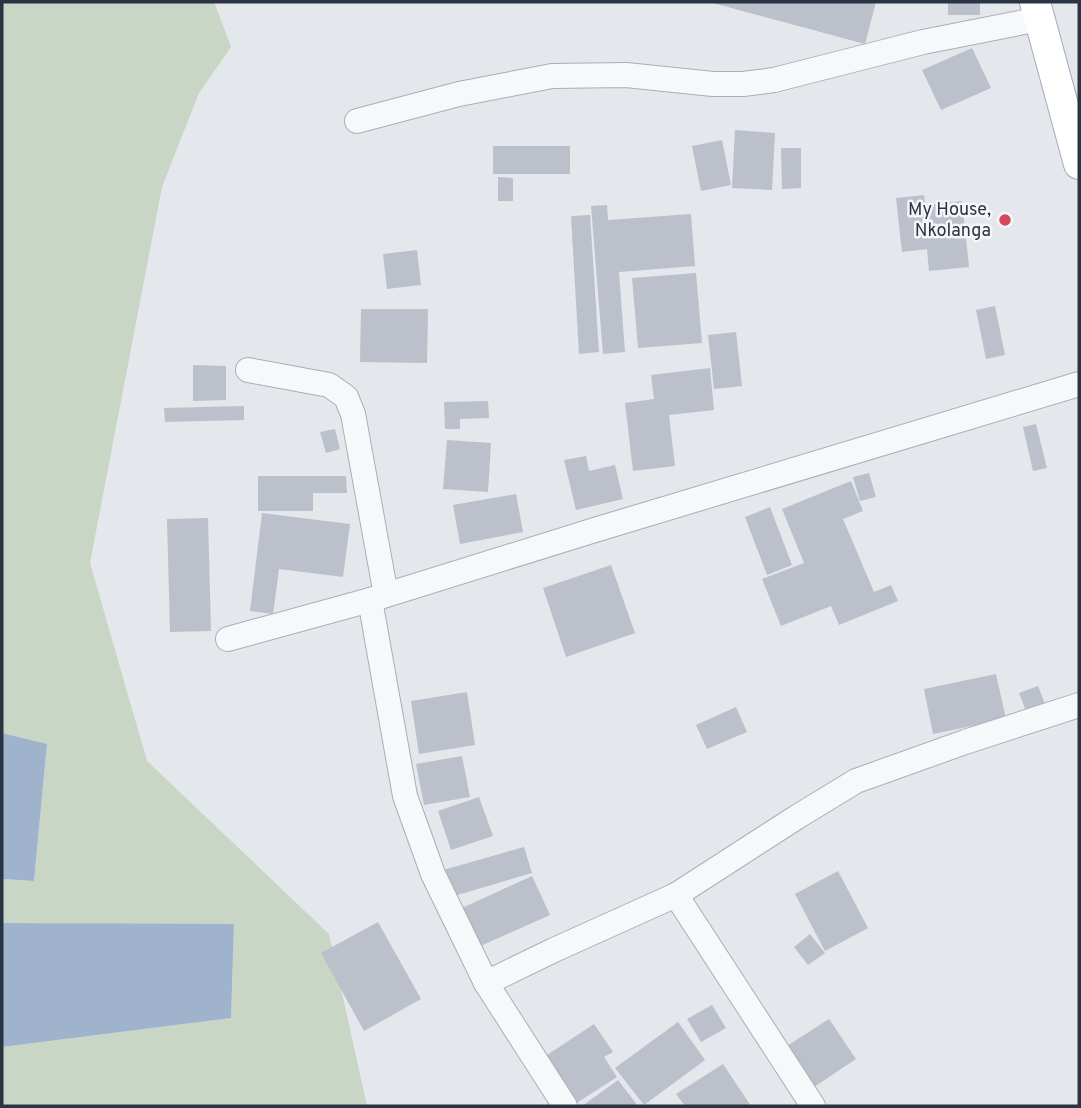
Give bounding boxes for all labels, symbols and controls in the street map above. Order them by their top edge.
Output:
place label: My House, Nkolanga [908,199,991,243]
marker: My House, Nkolanga [997,212,1013,228]

